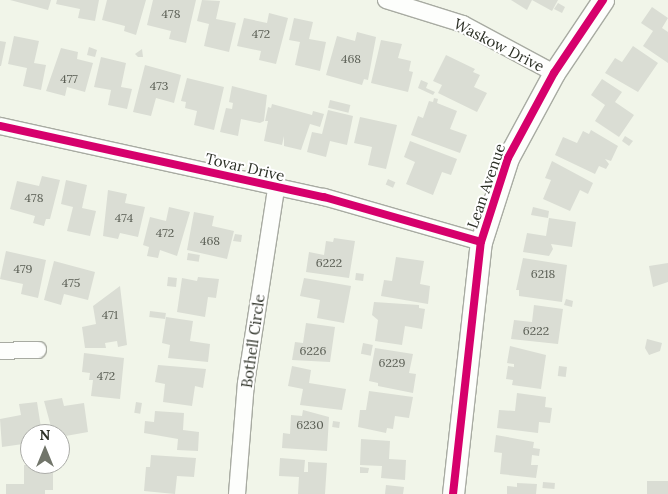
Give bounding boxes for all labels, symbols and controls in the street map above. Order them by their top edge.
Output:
house number: 478 [162,7,180,21]
street label: Waskow Drive [451,14,547,76]
house number: 472 [252,27,270,41]
house number: 468 [341,52,361,66]
house number: 477 [60,72,78,86]
house number: 473 [150,79,168,93]
street label: Lean Avenue [463,141,509,231]
street label: Tovar Drive [204,149,286,185]
house number: 478 [25,191,43,205]
house number: 474 [115,211,133,225]
house number: 472 [156,226,174,240]
house number: 468 [200,234,220,248]
house number: 6222 [316,256,342,270]
house number: 479 [14,262,32,276]
house number: 6218 [531,267,555,281]
house number: 475 [62,276,80,290]
street label: Bothell Circle [238,293,268,389]
house number: 471 [102,308,118,322]
house number: 6222 [523,324,549,338]
house number: 6226 [300,344,326,358]
house number: 6229 [379,356,405,370]
house number: 472 [97,369,115,383]
house number: 6230 [296,418,324,432]
north arrow [20,424,70,474]
text: N [40,426,50,444]

